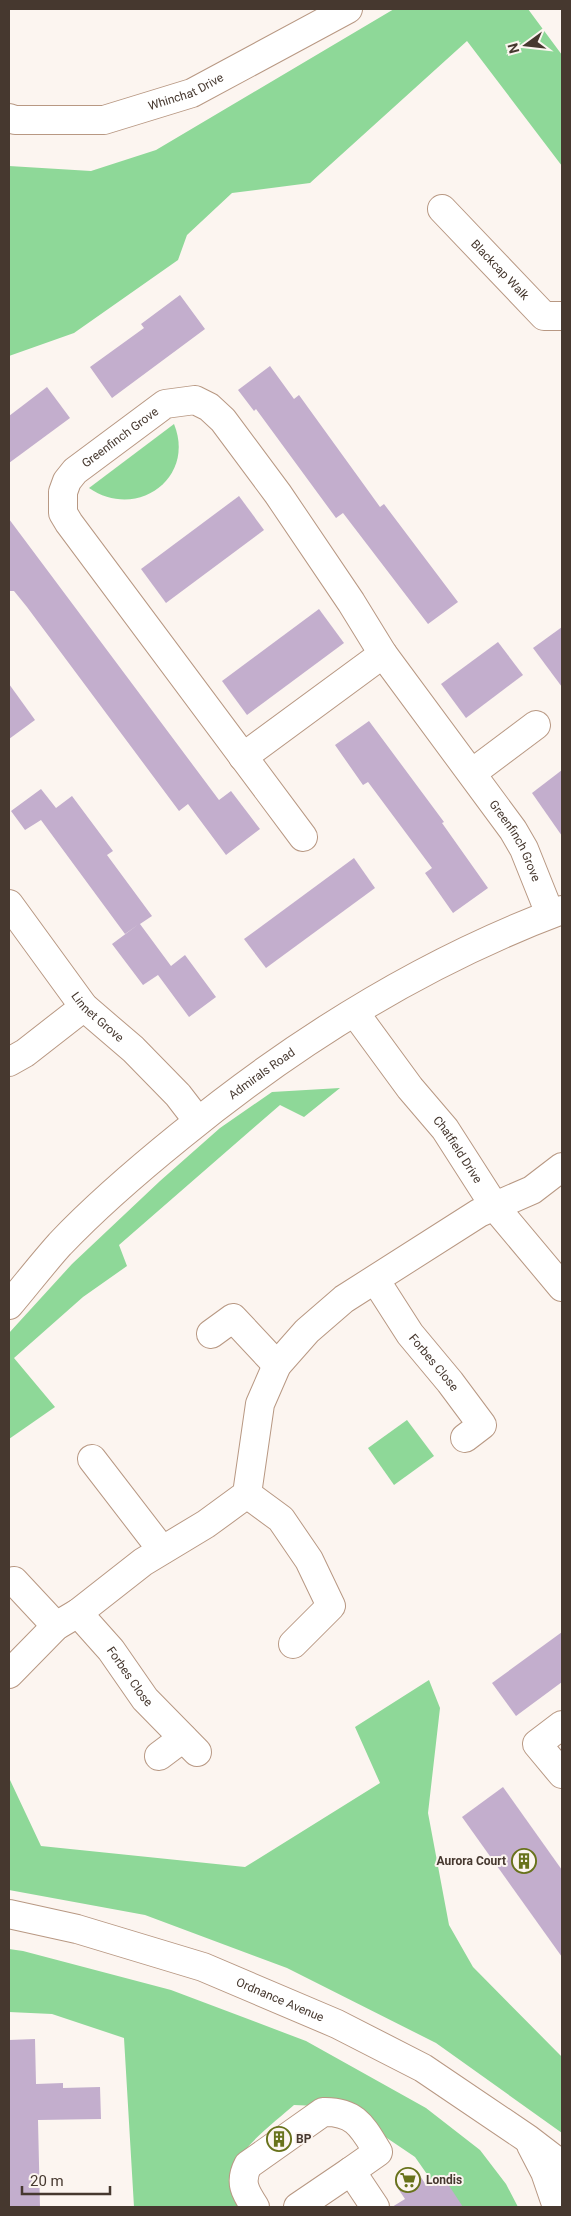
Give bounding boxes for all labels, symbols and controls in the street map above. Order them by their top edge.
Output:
north arrow [501,20,551,70]
text: N [504,42,522,55]
street label: Whinchat Drive [146,70,226,113]
street label: Blackcap Walk [468,237,532,303]
street label: Greenfinch Grove [79,404,161,470]
street label: Greenfinch Grove [486,797,543,884]
street label: Linnet Grove [68,989,127,1045]
street label: Admirals Road [226,1045,298,1102]
street label: Chatfield Drive [430,1113,485,1186]
street label: Forbes Close [406,1331,461,1394]
street label: Forbes Close [104,1644,155,1709]
building icon: Aurora Court [511,1848,537,1874]
place label: Aurora Court [437,1854,506,1868]
street label: Ordnance Avenue [234,1975,326,2025]
building icon: BP [266,2126,292,2152]
place label: BP [296,2132,312,2146]
scale bar [22,2164,110,2196]
supermarket icon: Londis [395,2167,421,2193]
text: 20 m [30,2172,64,2190]
place label: Londis [426,2173,462,2187]

